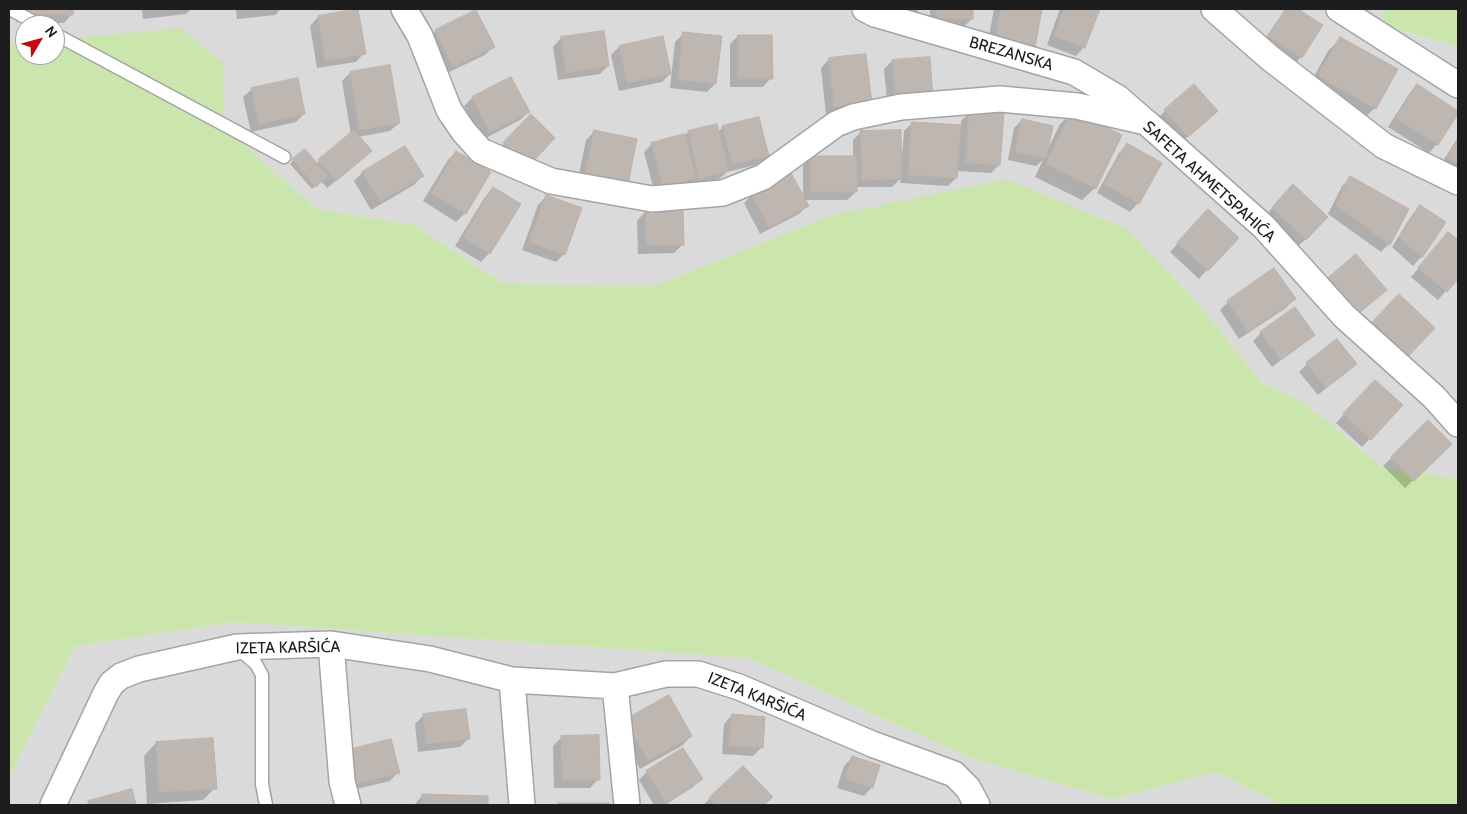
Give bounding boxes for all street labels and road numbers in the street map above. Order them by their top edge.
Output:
street label: BREZANSKA [967,33,1055,75]
street label: SAFETA AHMETSPAHIĆA [1139,117,1279,247]
street label: IZETA KARŠIĆA [236,637,340,659]
street label: IZETA KARŠIĆA [705,669,809,725]

